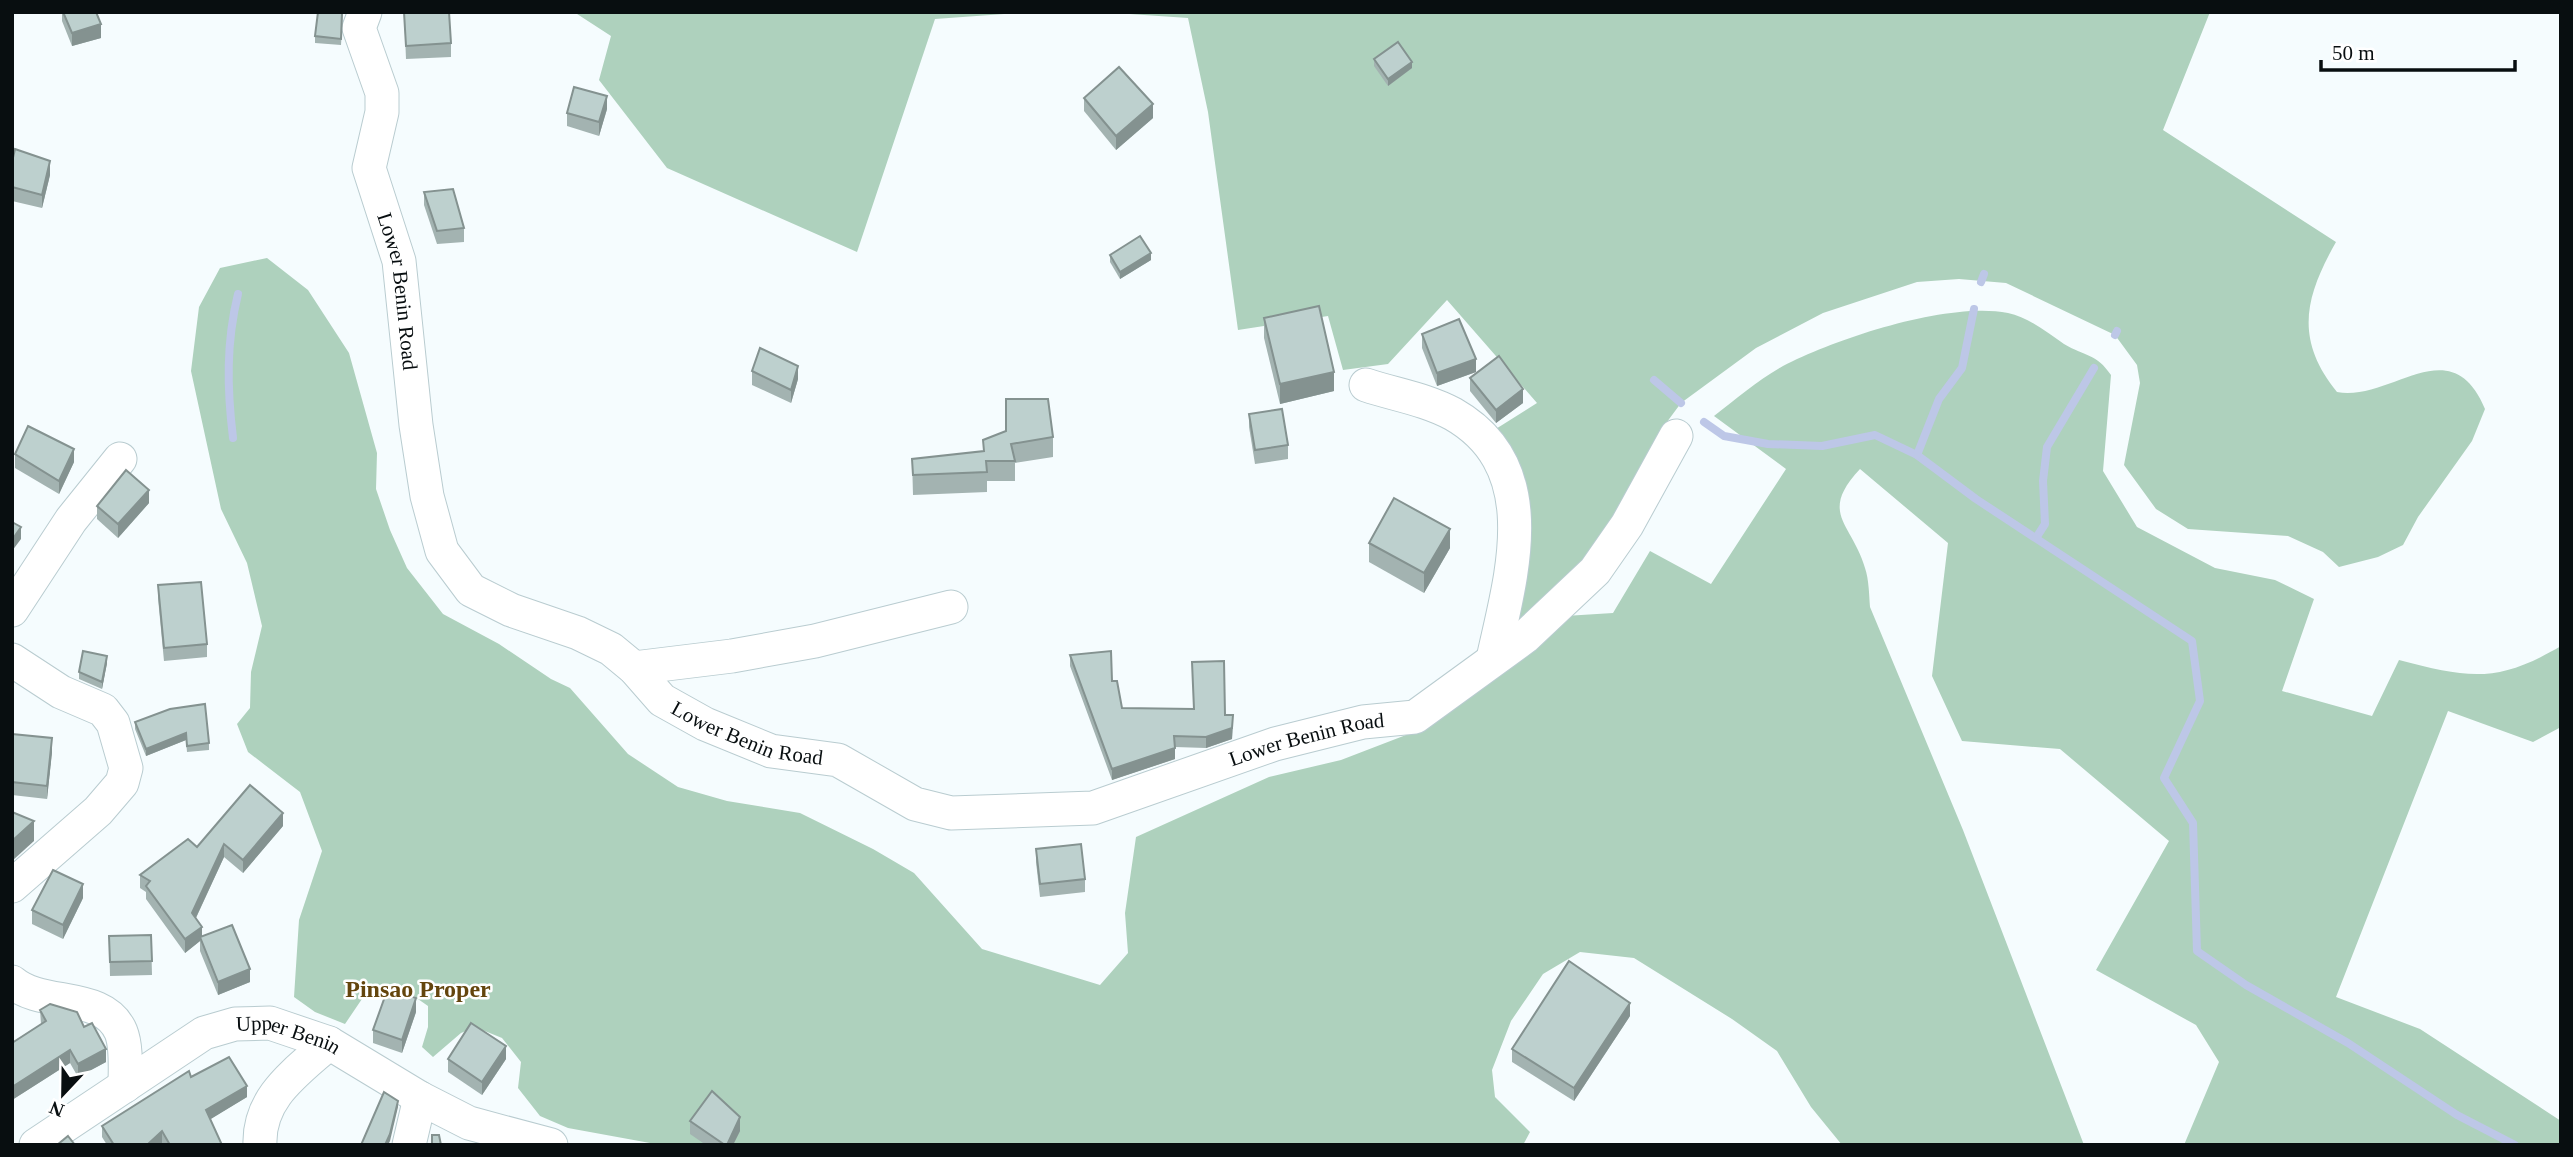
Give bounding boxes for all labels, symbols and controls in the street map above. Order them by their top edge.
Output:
scale bar [2321,28,2515,72]
text: 50 m [2332,41,2375,65]
street label: Lower Benin Road [372,210,422,372]
street label: Lower Benin Road [667,696,825,770]
street label: Lower Benin Road [1226,708,1386,771]
district label: Pinsao Proper [345,976,491,1002]
street label: Upper Benin [235,1011,345,1059]
north arrow [28,1059,98,1129]
text: N [46,1097,67,1122]

